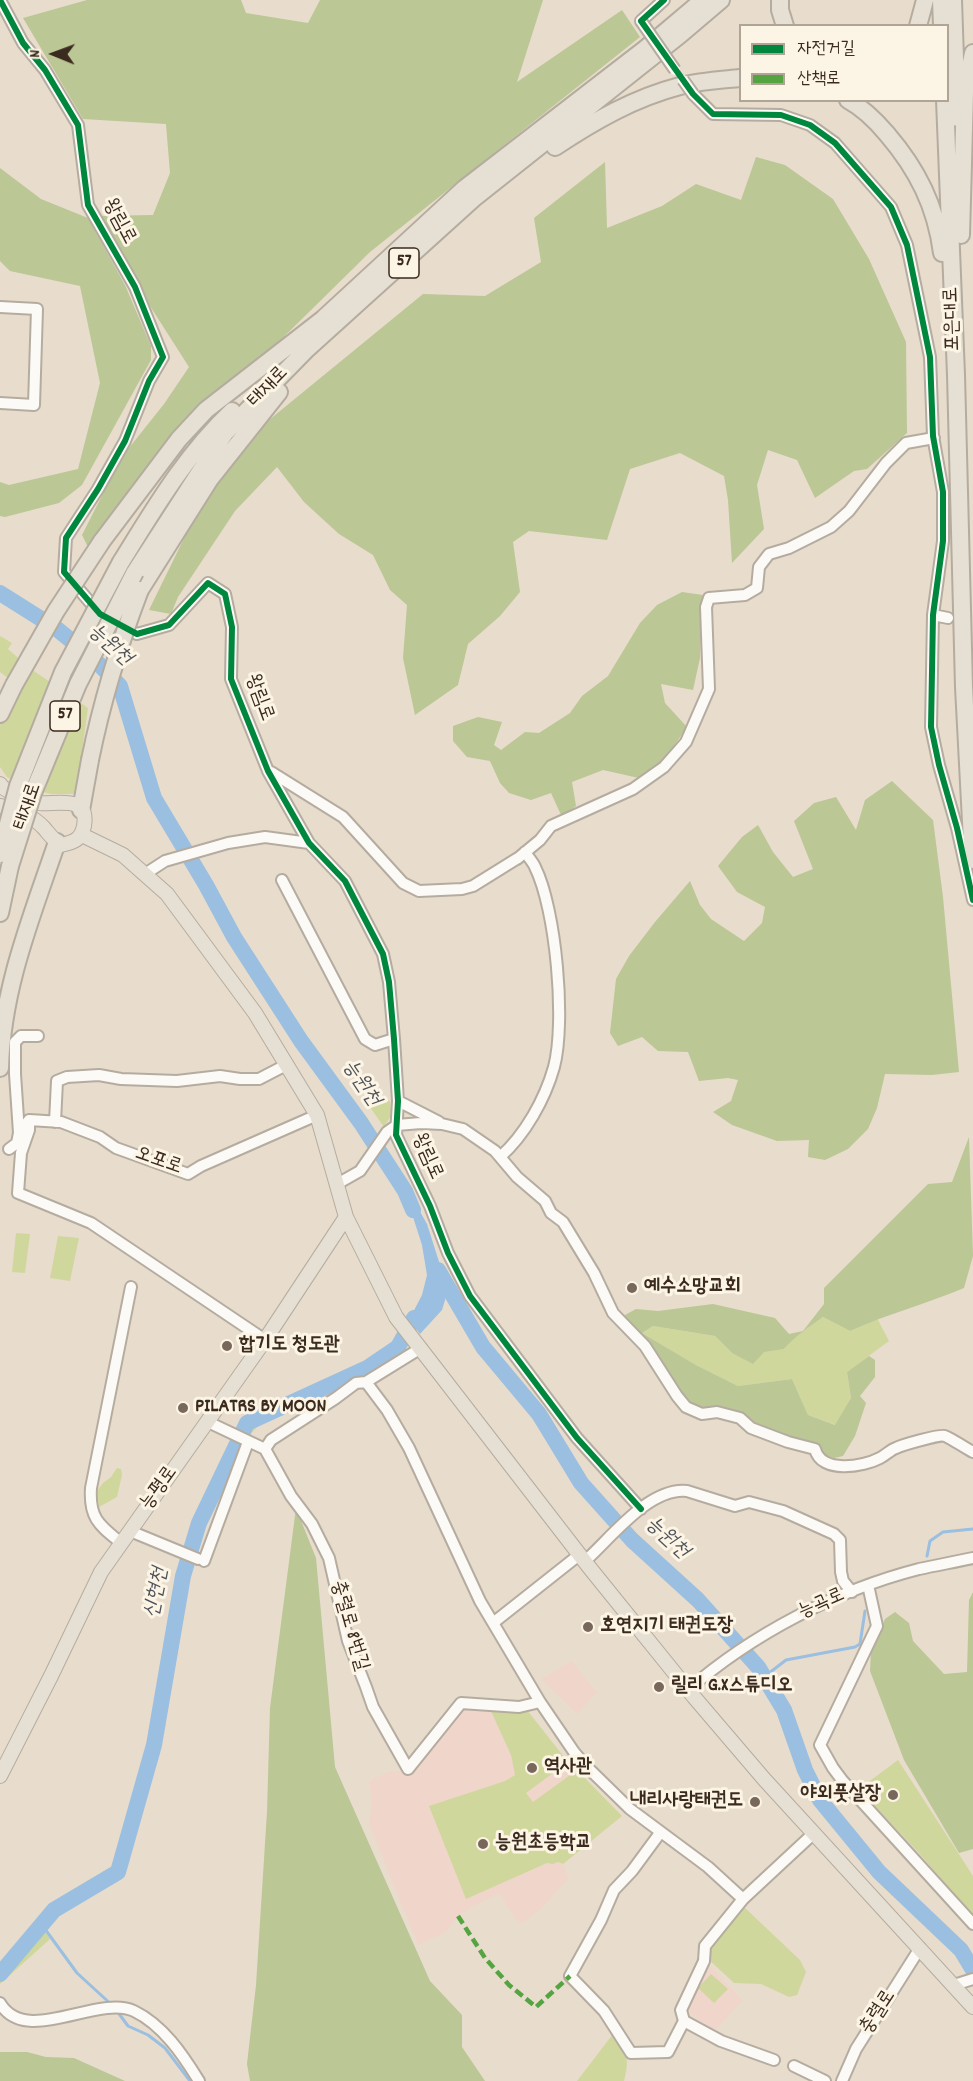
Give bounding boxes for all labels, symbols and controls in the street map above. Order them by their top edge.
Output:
north arrow [24,24,84,84]
legend [739,24,949,102]
text: 자전거길 [797,37,855,62]
text: N [24,50,47,58]
text: 산책로 [797,67,840,92]
street label: 왕림로 [96,195,140,249]
road number: 57 [389,248,419,278]
street label: 포은대로 [941,286,967,352]
street label: 태재로 [244,362,294,414]
water label: 능원천 [82,620,136,672]
street label: 왕림로 [238,671,278,725]
road number: 57 [50,701,80,731]
street label: 태재로 [10,780,48,834]
water label: 능원천 [335,1056,385,1112]
street label: 왕림로 [405,1130,447,1184]
street label: 오포로 [131,1143,185,1181]
place label: 예수소망교회 [644,1276,741,1300]
marker: 예수소망교회 [625,1281,639,1295]
place label: 합기도 청도관 [239,1334,340,1358]
marker: 합기도 청도관 [220,1339,234,1353]
place label: PILATRS BY MOON [195,1396,326,1420]
marker: PILATRS BY MOON [176,1401,190,1415]
street label: 능평로 [136,1462,184,1516]
water label: 능원천 [639,1512,693,1566]
water label: 신현천 [141,1566,175,1620]
street label: 충렬로 8번길 [324,1578,372,1674]
street label: 능곡로 [795,1584,849,1626]
place label: 호연지기 태권도장 [600,1615,733,1639]
marker: 호연지기 태권도장 [581,1620,595,1634]
place label: 릴리 G.X스튜디오 [671,1675,793,1699]
marker: 릴리 G.X스튜디오 [652,1680,666,1694]
place label: 역사관 [544,1756,592,1780]
marker: 역사관 [525,1761,539,1775]
place label: 야외풋살장 [801,1783,881,1807]
marker: 야외풋살장 [886,1788,900,1802]
place label: 내리사랑태권도 [630,1790,743,1814]
marker: 내리사랑태권도 [748,1795,762,1809]
place label: 능원초등학교 [495,1832,592,1856]
marker: 능원초등학교 [476,1837,490,1851]
street label: 충렬로 [856,1986,902,2040]

